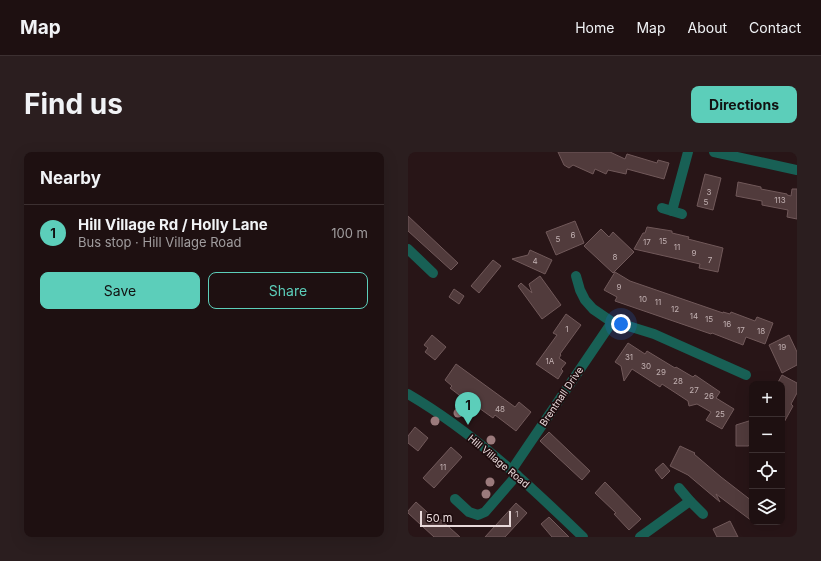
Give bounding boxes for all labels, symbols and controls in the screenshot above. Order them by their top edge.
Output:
text: Map [20,16,61,39]
text: Home [575,19,614,36]
text: Map [636,19,666,36]
text: About [688,19,727,36]
text: Contact [749,19,801,36]
button: Directions [691,86,797,123]
text: Find us [24,87,123,121]
text: Nearby [40,168,101,188]
house number: 3 [707,187,712,197]
house number: 113 [774,195,786,205]
house number: 5 [704,197,709,207]
text: Hill Village Rd / Holly Lane [78,215,268,234]
text: 1 [50,225,56,241]
text: 100 m [331,225,368,241]
house number: 6 [571,230,576,240]
text: Bus stop · Hill Village Road [78,234,242,250]
house number: 5 [556,234,561,244]
house number: 15 [659,236,667,246]
house number: 17 [643,237,651,247]
house number: 11 [674,242,680,252]
house number: 9 [692,248,697,258]
house number: 8 [613,252,618,262]
house number: 7 [708,255,713,265]
house number: 4 [532,256,538,266]
button: Save [40,272,200,309]
button: Share [208,272,368,309]
house number: 9 [617,282,622,292]
house number: 10 [639,294,647,304]
house number: 11 [655,297,661,307]
house number: 12 [671,304,679,314]
house number: 14 [690,311,698,321]
your location [611,314,631,334]
house number: 15 [705,314,713,324]
house number: 16 [723,319,731,329]
house number: 1 [565,324,569,334]
house number: 17 [737,325,745,335]
house number: 18 [757,326,765,336]
house number: 19 [778,342,786,352]
house number: 31 [625,352,633,362]
house number: 1A [546,356,555,366]
house number: 30 [641,361,651,371]
street label: Brentnall Drive [537,364,585,428]
house number: 29 [656,367,666,377]
house number: 28 [673,376,683,386]
map controls [749,381,785,525]
button: + [749,381,785,417]
house number: 27 [689,385,699,395]
house number: 26 [704,391,714,401]
pin: 1 [455,392,481,425]
house number: 48 [495,404,505,414]
house number: 25 [715,409,725,419]
button: − [749,417,785,453]
street label: Hill Village Road [466,432,532,490]
button: locate [749,453,785,489]
house number: 11 [440,462,446,472]
button: layers [749,489,785,525]
scale bar [420,509,511,528]
house number: 1 [515,509,519,519]
text: 50 m [426,511,452,525]

